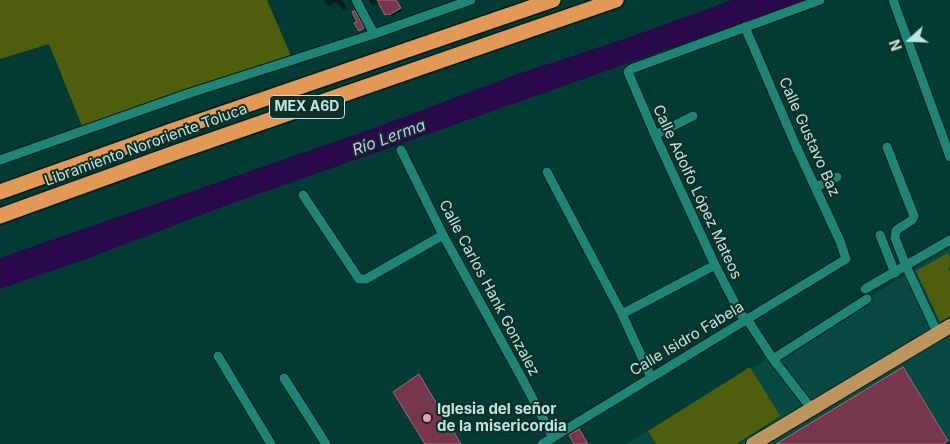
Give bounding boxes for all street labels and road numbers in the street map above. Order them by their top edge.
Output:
street label: Calle Gustavo Baz [775,75,843,199]
road number: MEX A6D [270,95,344,118]
street label: Libramiento Nororiente Toluca [42,100,250,190]
street label: Calle Adolfo López Mateos [649,102,745,282]
street label: Calle Carlos Hank Gonzalez [435,197,543,379]
street label: Calle Isidro Fabela [627,298,747,380]

